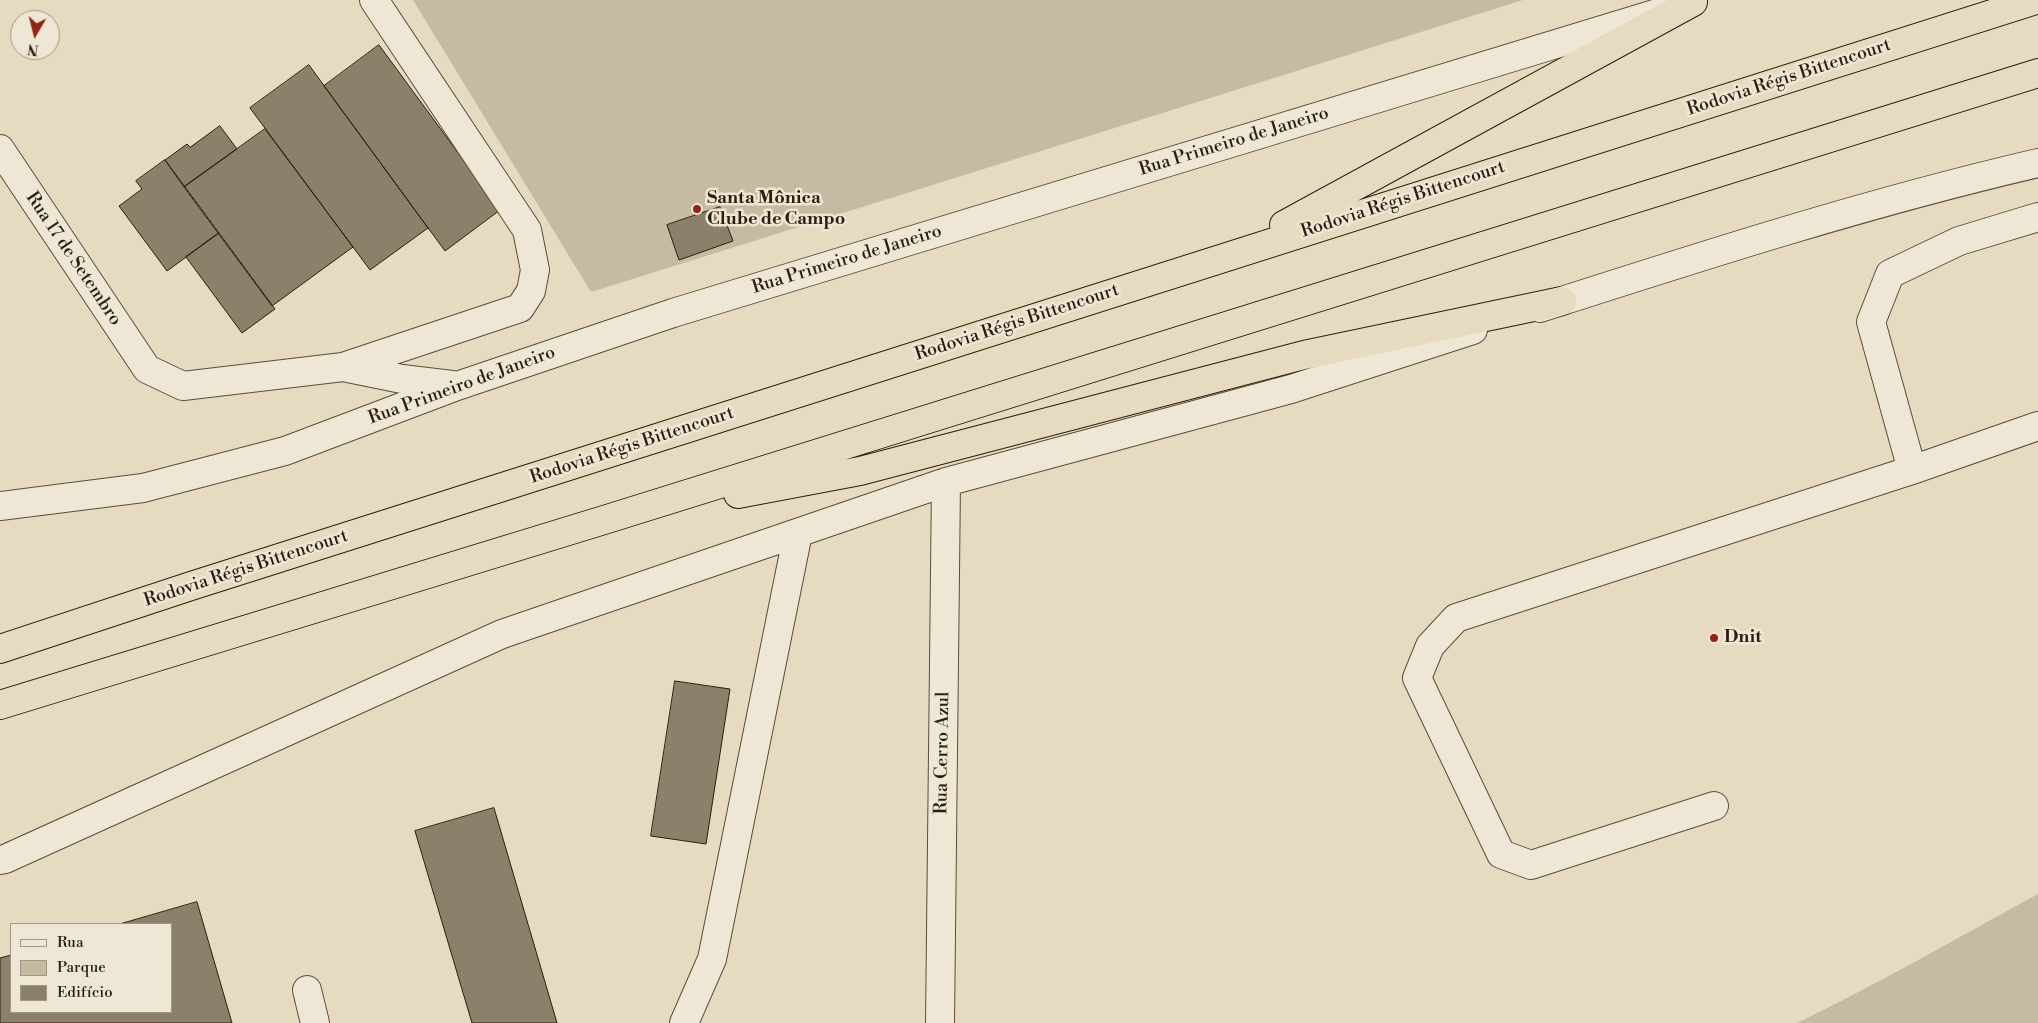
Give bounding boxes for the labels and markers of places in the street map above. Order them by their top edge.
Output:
place label: Santa Mônica Clube de Campo [707,188,845,230]
marker: Santa Mônica Clube de Campo [691,203,703,215]
place label: Dnit [1724,627,1762,649]
marker: Dnit [1708,632,1720,644]

